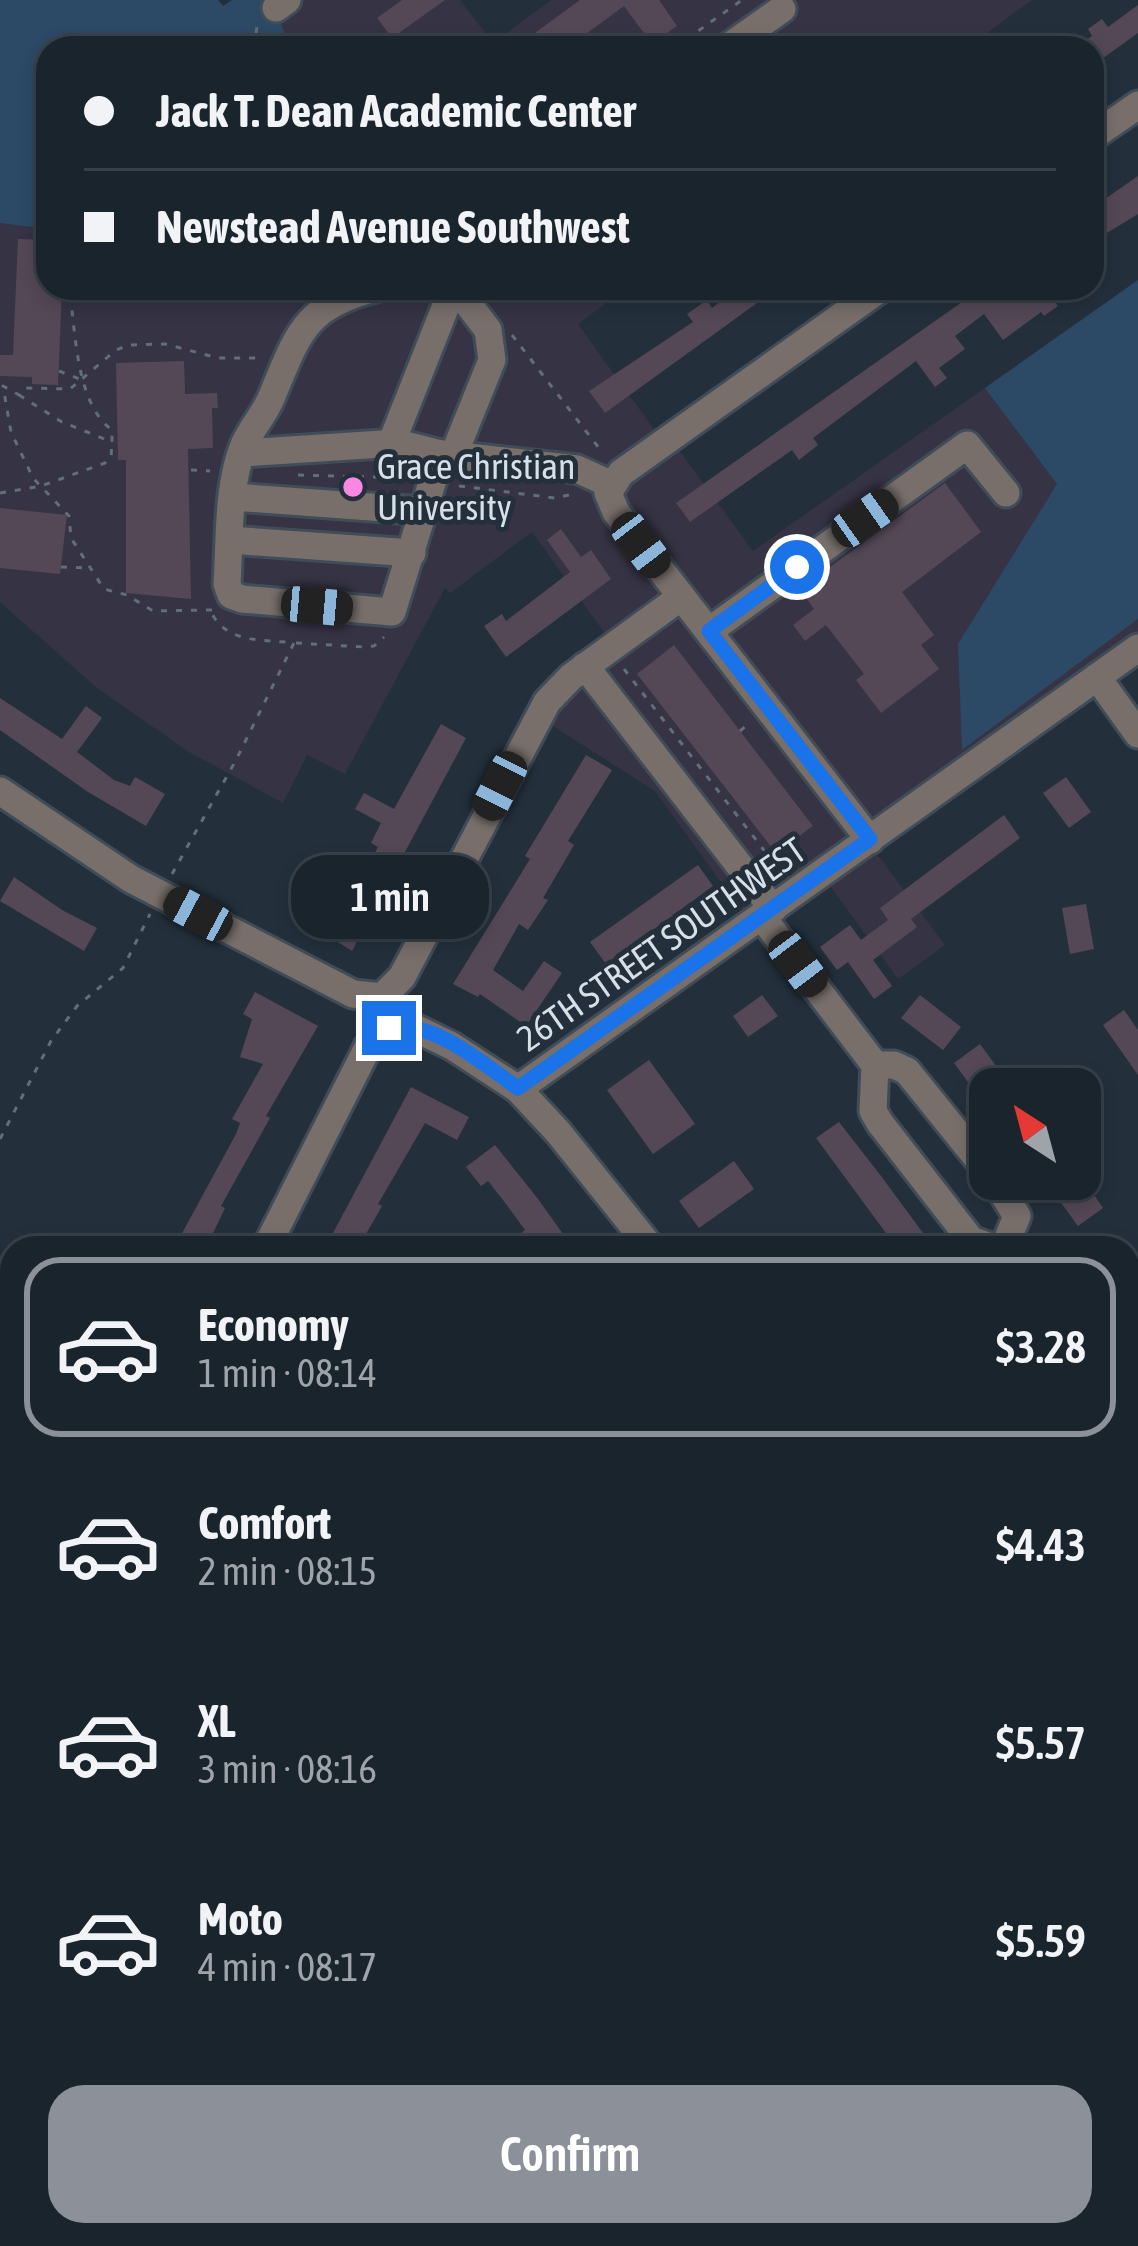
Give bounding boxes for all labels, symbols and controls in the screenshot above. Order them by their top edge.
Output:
text: Jack T. Dean Academic Center [156,85,636,137]
text: Newstead Avenue Southwest [156,201,630,253]
place label: Grace Christian University [377,445,575,528]
marker: Grace Christian University [340,474,366,500]
car [825,483,905,553]
car [605,505,677,585]
route start [770,540,824,594]
car [280,585,354,627]
car [468,746,532,826]
street label: 26TH STREET SOUTHWEST [509,829,813,1059]
callout: 1 min [290,854,488,938]
text: 1 min [350,875,430,919]
car [158,881,238,947]
car [762,924,834,1004]
route end [362,1001,416,1055]
north arrow [969,1068,1101,1200]
map controls [969,1068,1101,1200]
icon: car [54,1293,162,1401]
text: Economy [198,1299,349,1351]
text: $3.28 [996,1321,1086,1373]
text: 1 min · 08:14 [198,1351,377,1395]
icon: car [54,1491,162,1599]
text: Comfort [198,1497,331,1549]
text: $4.43 [996,1519,1086,1571]
text: 2 min · 08:15 [198,1549,377,1593]
icon: car [54,1689,162,1797]
text: XL [198,1695,236,1747]
text: $5.57 [996,1717,1086,1769]
text: 3 min · 08:16 [198,1747,377,1791]
icon: car [54,1887,162,1995]
text: Moto [198,1893,283,1945]
text: $5.59 [996,1915,1086,1967]
text: 4 min · 08:17 [198,1945,377,1989]
button: Confirm [48,2085,1092,2223]

